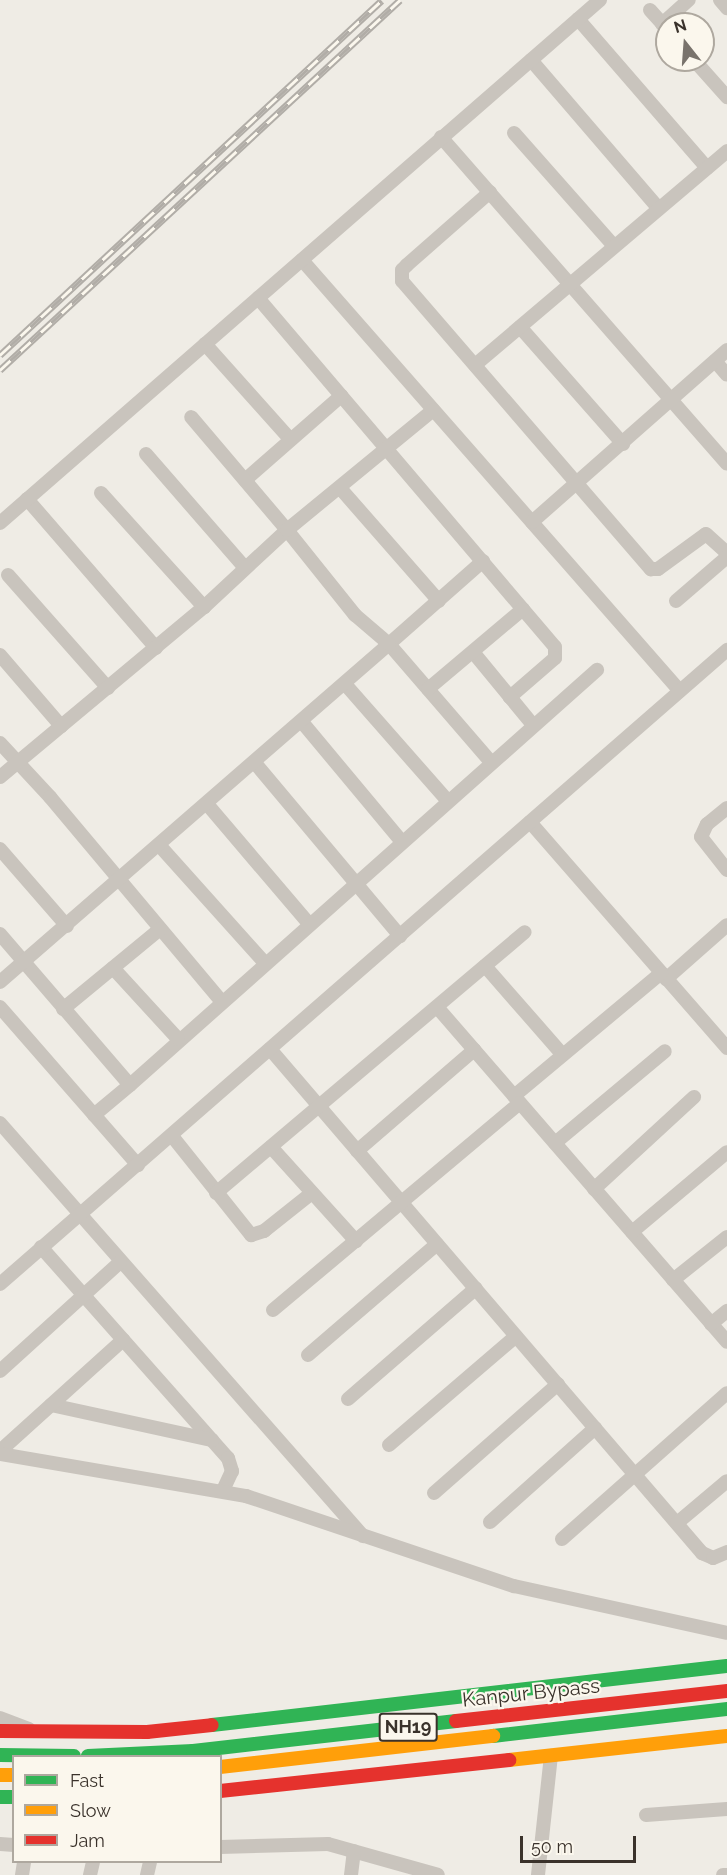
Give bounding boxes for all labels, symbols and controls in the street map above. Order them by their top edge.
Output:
north arrow [655,12,715,72]
text: N [672,15,689,37]
street label: Kanpur Bypass [461,1674,601,1712]
road number: NH19 [378,1712,438,1742]
legend [12,1755,222,1863]
text: Fast [70,1770,104,1791]
text: Slow [70,1800,111,1821]
scale bar [523,1824,638,1862]
text: Jam [70,1830,105,1851]
text: 50 m [531,1836,573,1857]

